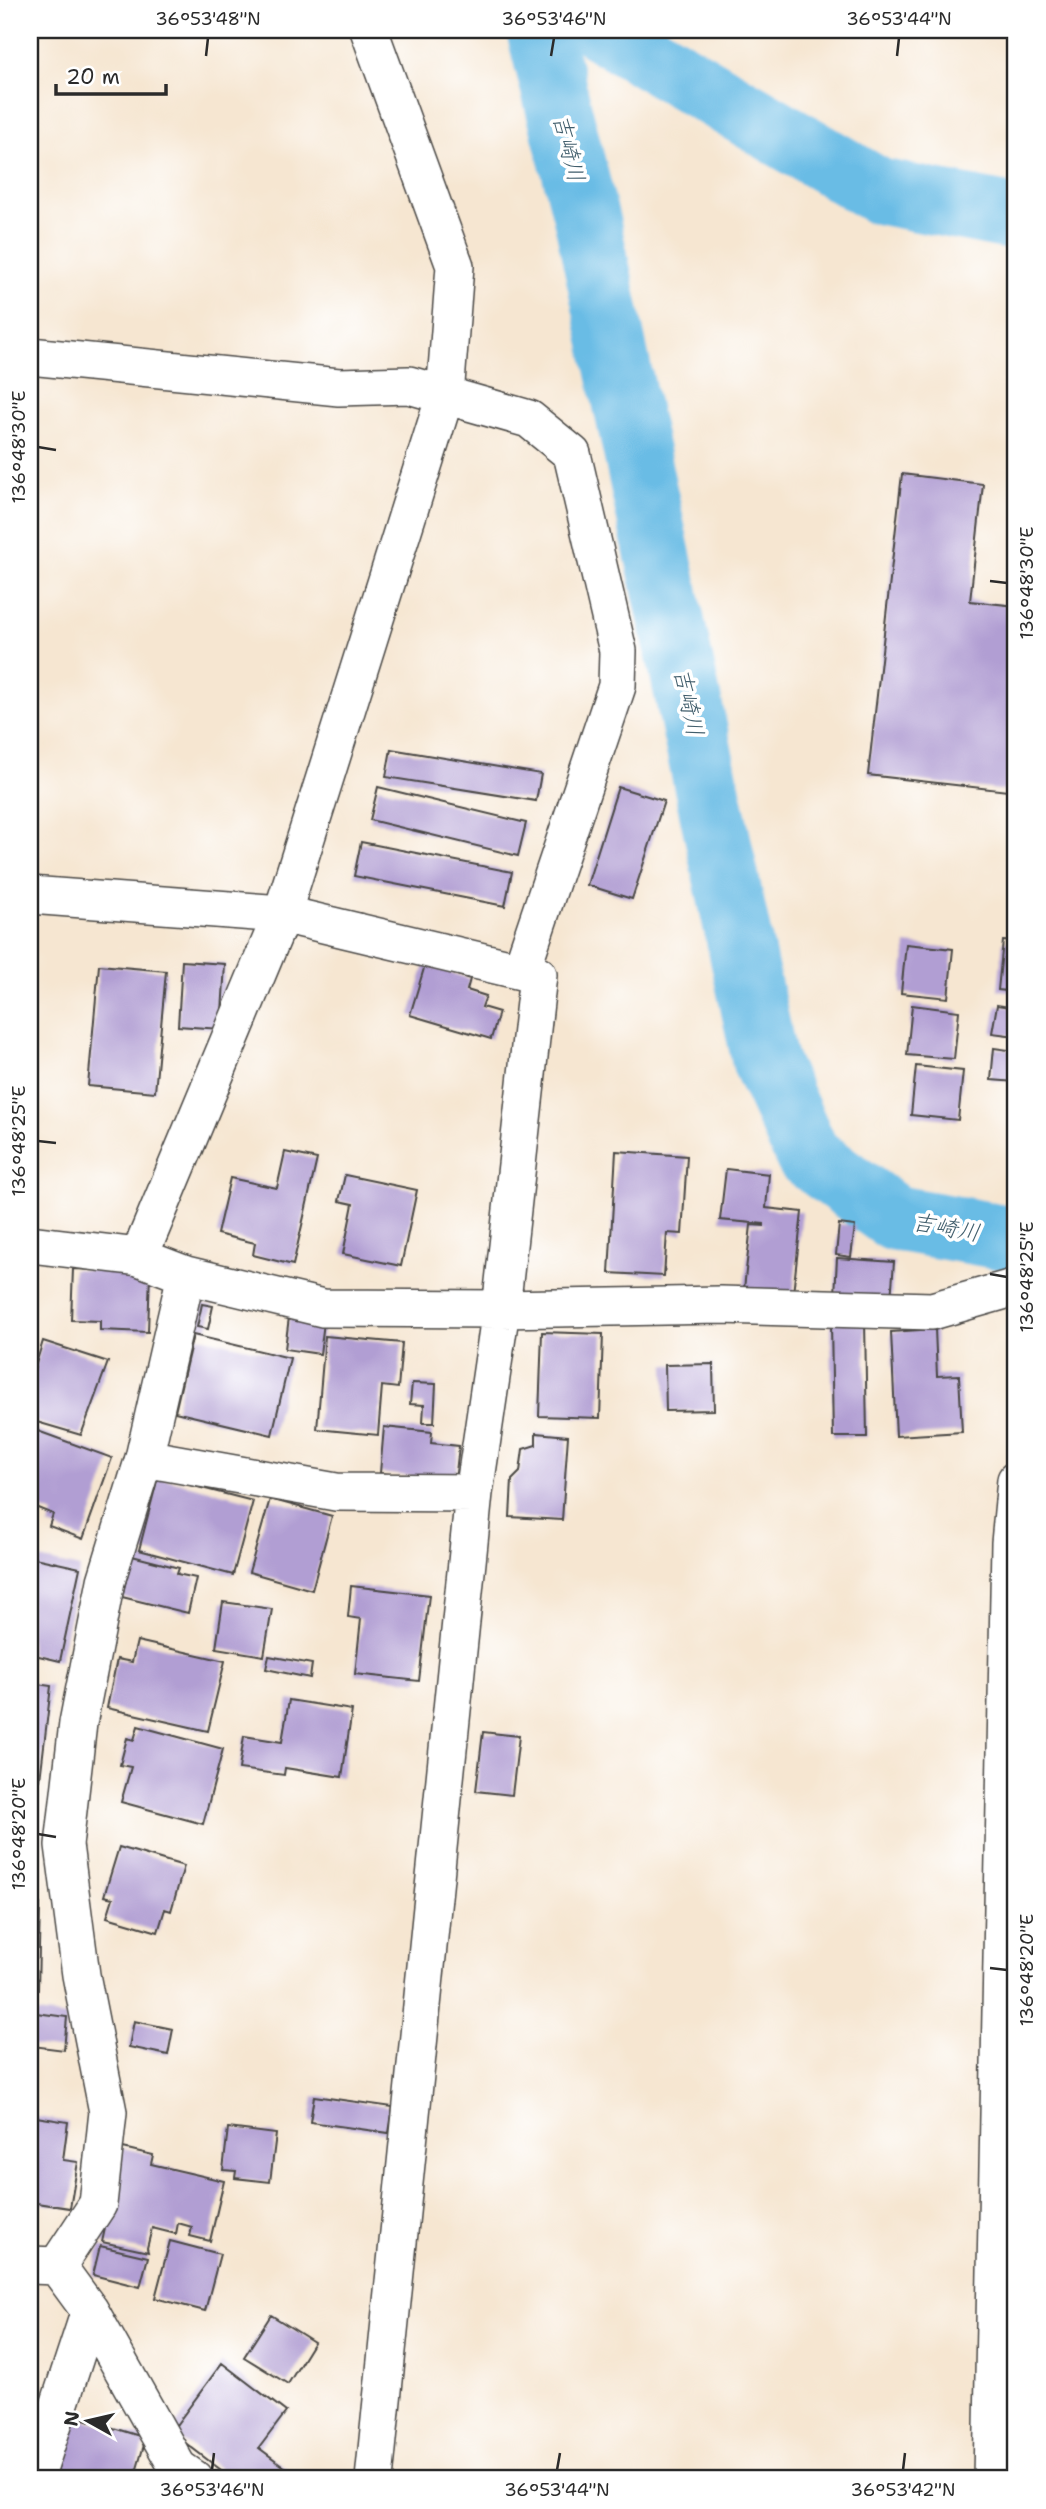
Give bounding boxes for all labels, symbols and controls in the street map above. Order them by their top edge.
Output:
text: 36°53'48"N [155,7,261,31]
text: 36°53'46"N [502,7,606,31]
text: 36°53'44"N [846,7,952,31]
scale bar [56,52,166,96]
text: 20 m [66,63,120,91]
water label: 吉崎川 [546,111,592,185]
text: 136°48'30"E [7,391,31,503]
text: 136°48'30"E [1015,527,1039,639]
water label: 吉崎川 [667,665,711,739]
text: 136°48'25"E [7,1086,31,1196]
water label: 吉崎川 [909,1206,983,1248]
text: 136°48'25"E [1015,1222,1039,1332]
text: 136°48'20"E [7,1778,31,1890]
text: 136°48'20"E [1015,1914,1039,2026]
north arrow [52,2386,122,2456]
text: N [58,2410,85,2428]
text: 36°53'46"N [160,2478,264,2502]
text: 36°53'44"N [504,2478,610,2502]
text: 36°53'42"N [851,2478,955,2502]

